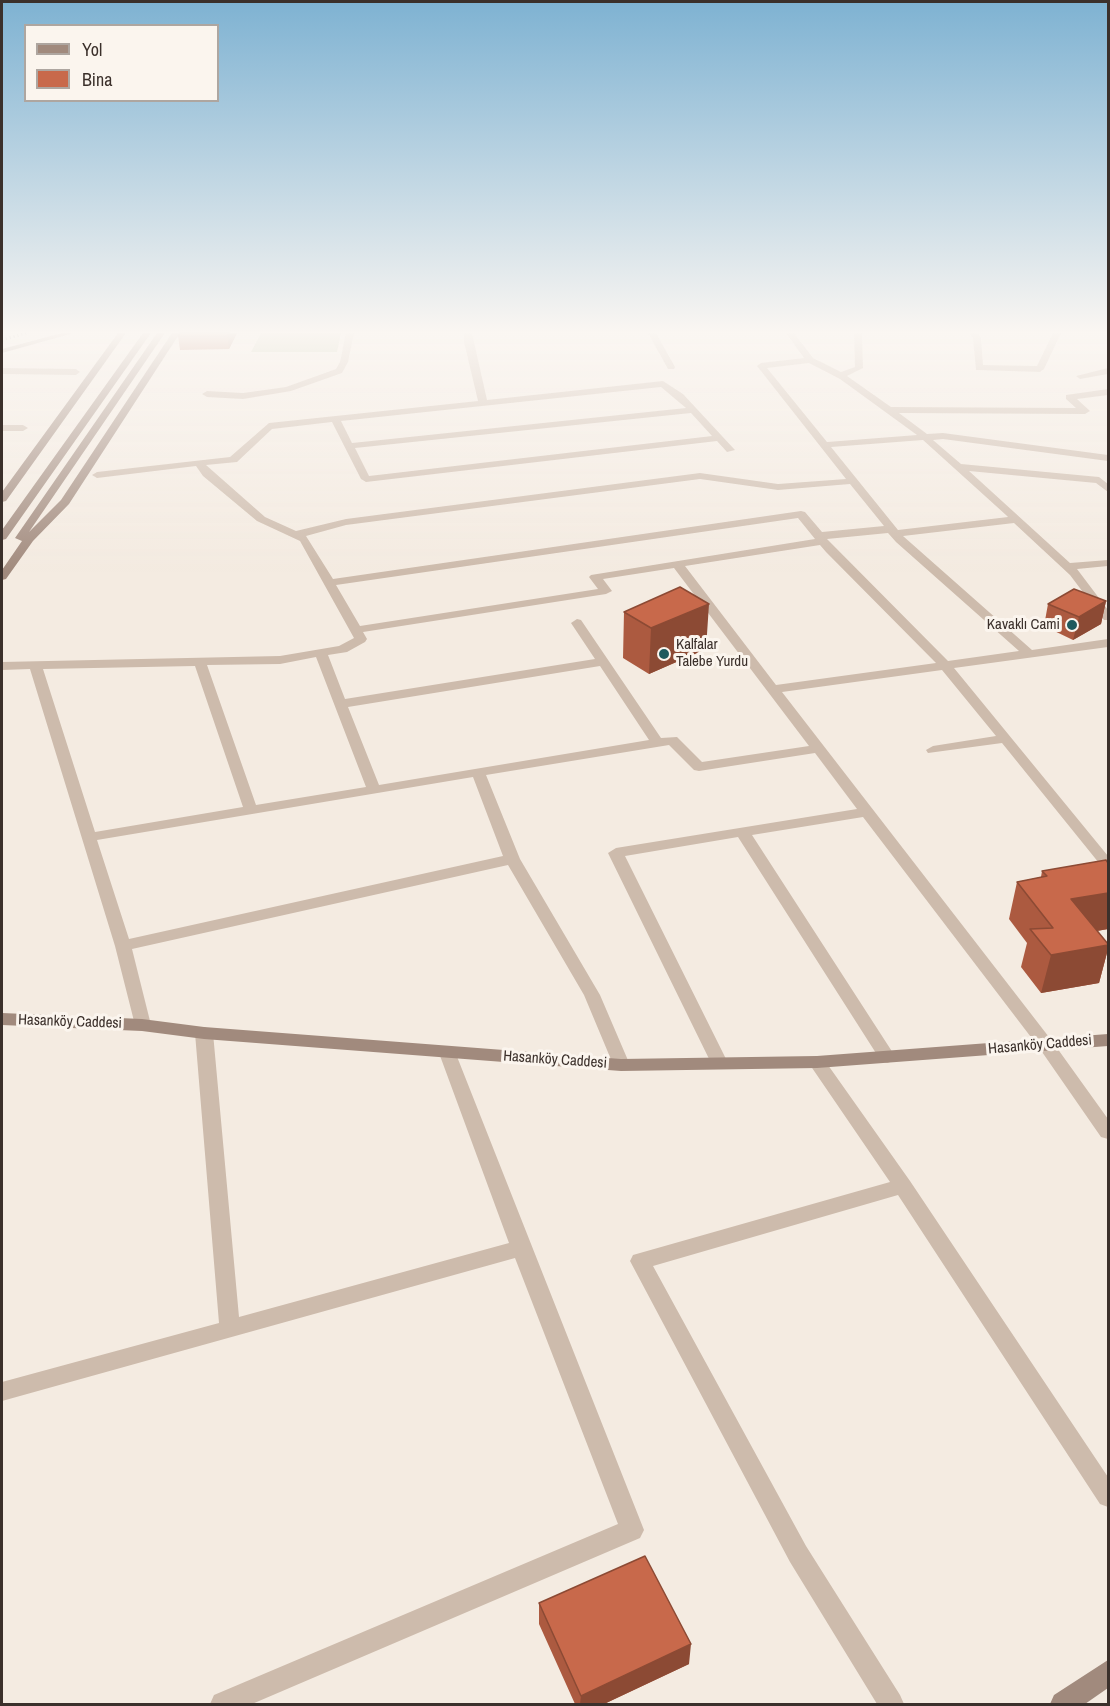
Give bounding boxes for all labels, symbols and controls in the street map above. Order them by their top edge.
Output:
legend [24,24,219,102]
text: Yol [82,37,102,62]
text: Bina [82,67,112,92]
place label: Kavaklı Cami [987,616,1060,634]
marker: Kavaklı Cami [1065,618,1079,632]
place label: Kalfalar Talebe Yurdu [676,636,748,671]
marker: Kalfalar Talebe Yurdu [657,647,671,661]
street label: Hasanköy Caddesi [18,1011,122,1033]
street label: Hasanköy Caddesi [987,1032,1093,1058]
street label: Hasanköy Caddesi [503,1047,607,1073]

